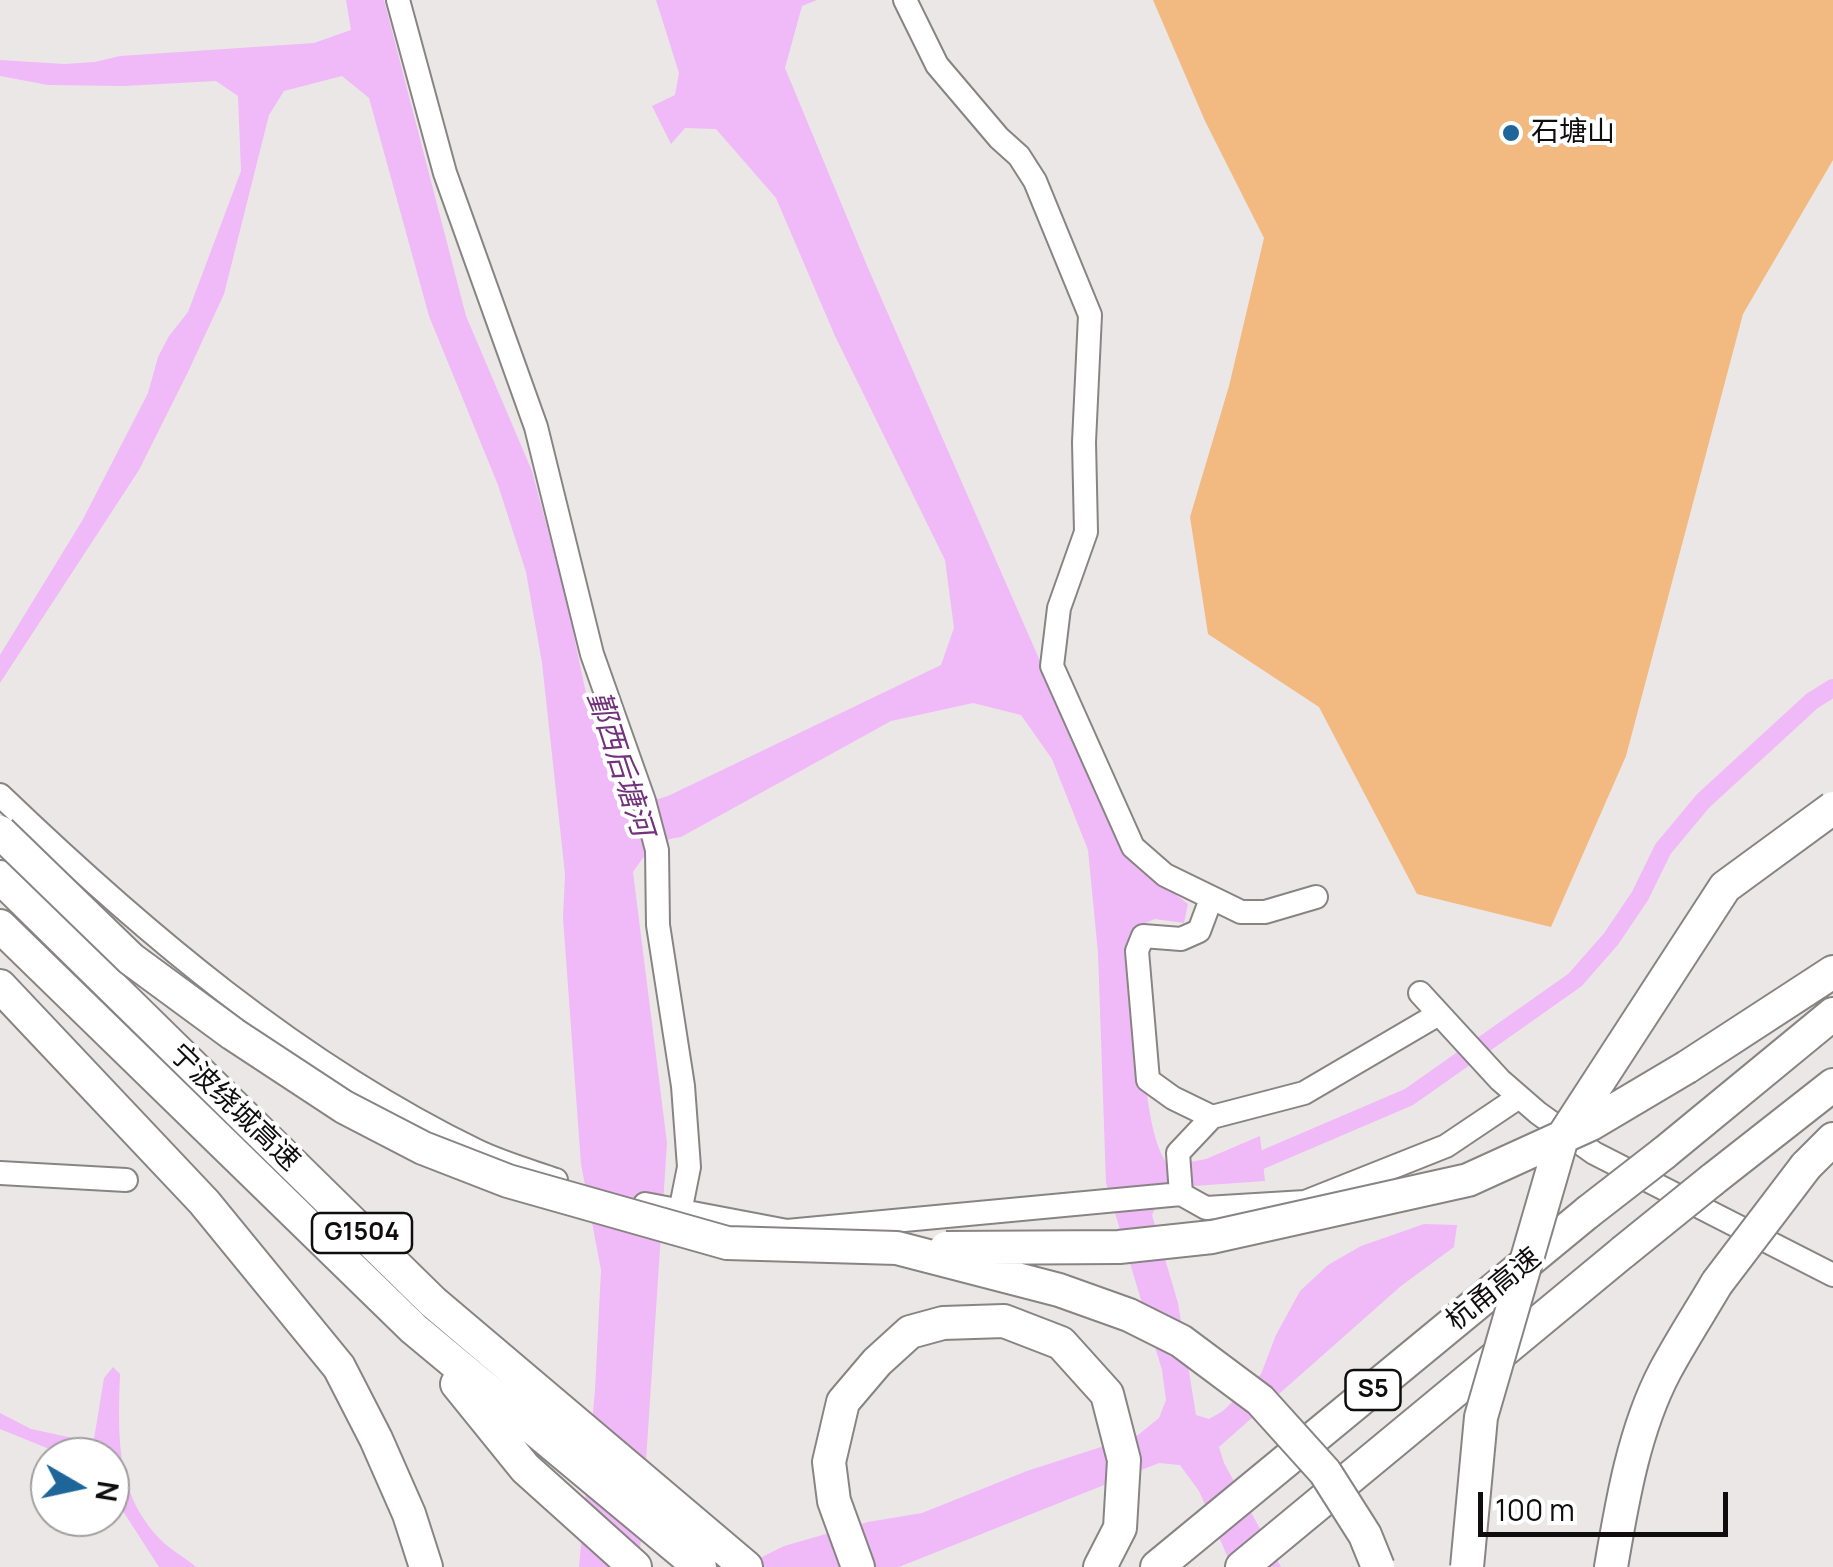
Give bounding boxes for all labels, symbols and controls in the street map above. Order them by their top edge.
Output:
place label: 石塘山 [1531,116,1615,150]
marker: 石塘山 [1500,122,1522,144]
water label: 鄞西后塘河 [579,687,659,841]
street label: 宁波绕城高速 [162,1038,306,1178]
road number: G1504 [312,1213,412,1253]
street label: 杭甬高速 [1440,1242,1548,1338]
road number: S5 [1346,1370,1400,1410]
north arrow [30,1437,130,1537]
scale bar [1483,1472,1733,1534]
text: N [87,1478,128,1504]
text: 100 m [1495,1489,1575,1530]

